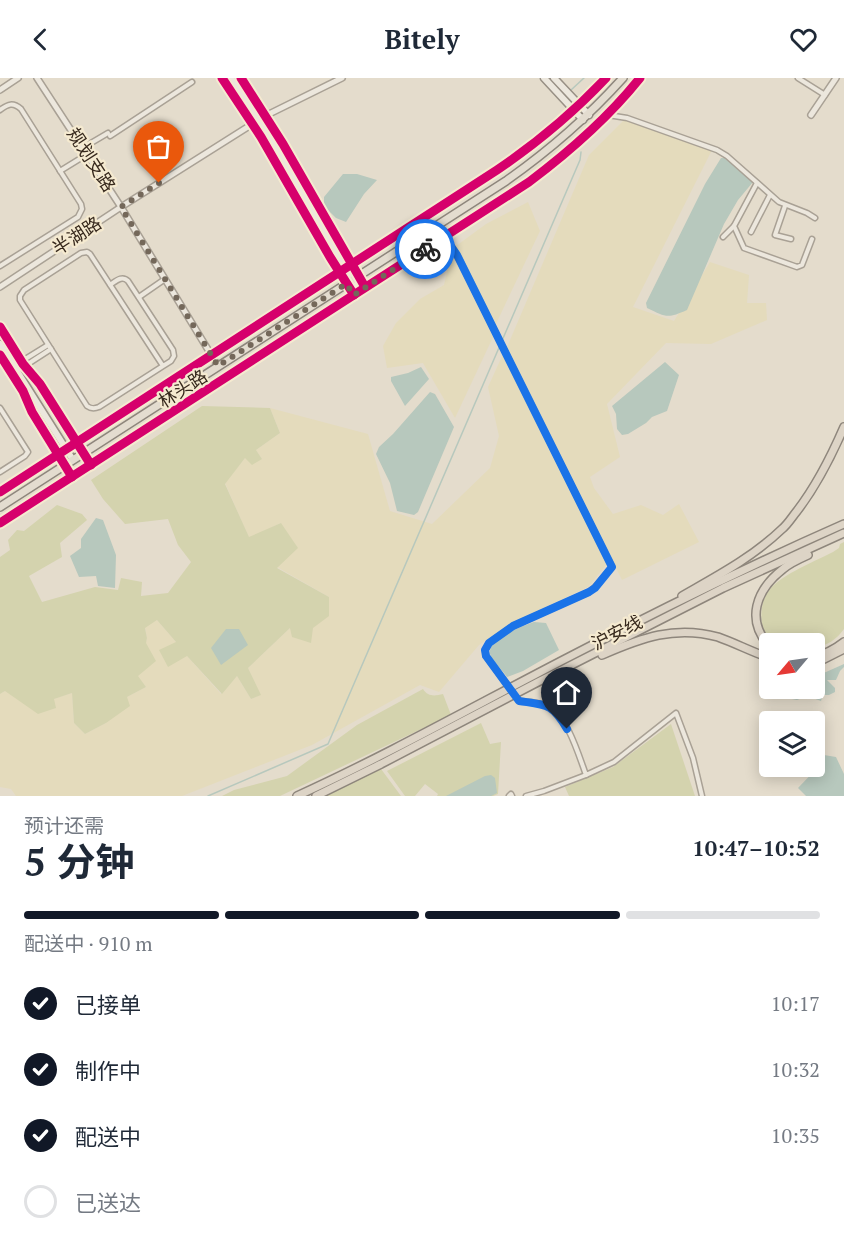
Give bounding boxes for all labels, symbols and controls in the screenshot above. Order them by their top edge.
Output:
text: Bitely [385,21,459,57]
icon: back [24,23,57,56]
icon: heart [787,23,820,56]
pin [133,121,184,183]
street label: 规划支路 [62,123,122,196]
icon: bag [142,130,175,163]
street label: 半湖路 [47,210,106,260]
courier [395,219,455,279]
icon: bike [409,233,442,266]
street label: 林头路 [153,363,212,413]
street label: 沪安线 [587,609,646,655]
north arrow [759,633,825,699]
map controls [759,633,825,777]
pin [541,667,592,729]
icon: home [550,676,583,709]
button: layers [759,711,825,777]
text: 预计还需 [24,812,104,839]
text: 10:47–10:52 [692,833,820,862]
text: 5 分钟 [24,835,135,887]
text: 配送中 · 910 m [24,930,153,957]
icon: check [24,987,57,1020]
text: 已接单 [75,990,141,1019]
text: 10:17 [771,990,820,1017]
icon: check [24,1053,57,1086]
text: 制作中 [75,1056,141,1085]
text: 10:32 [771,1056,820,1083]
icon: check [24,1119,57,1152]
text: 配送中 [75,1122,141,1151]
text: 10:35 [771,1122,820,1149]
text: 已送达 [75,1188,141,1217]

